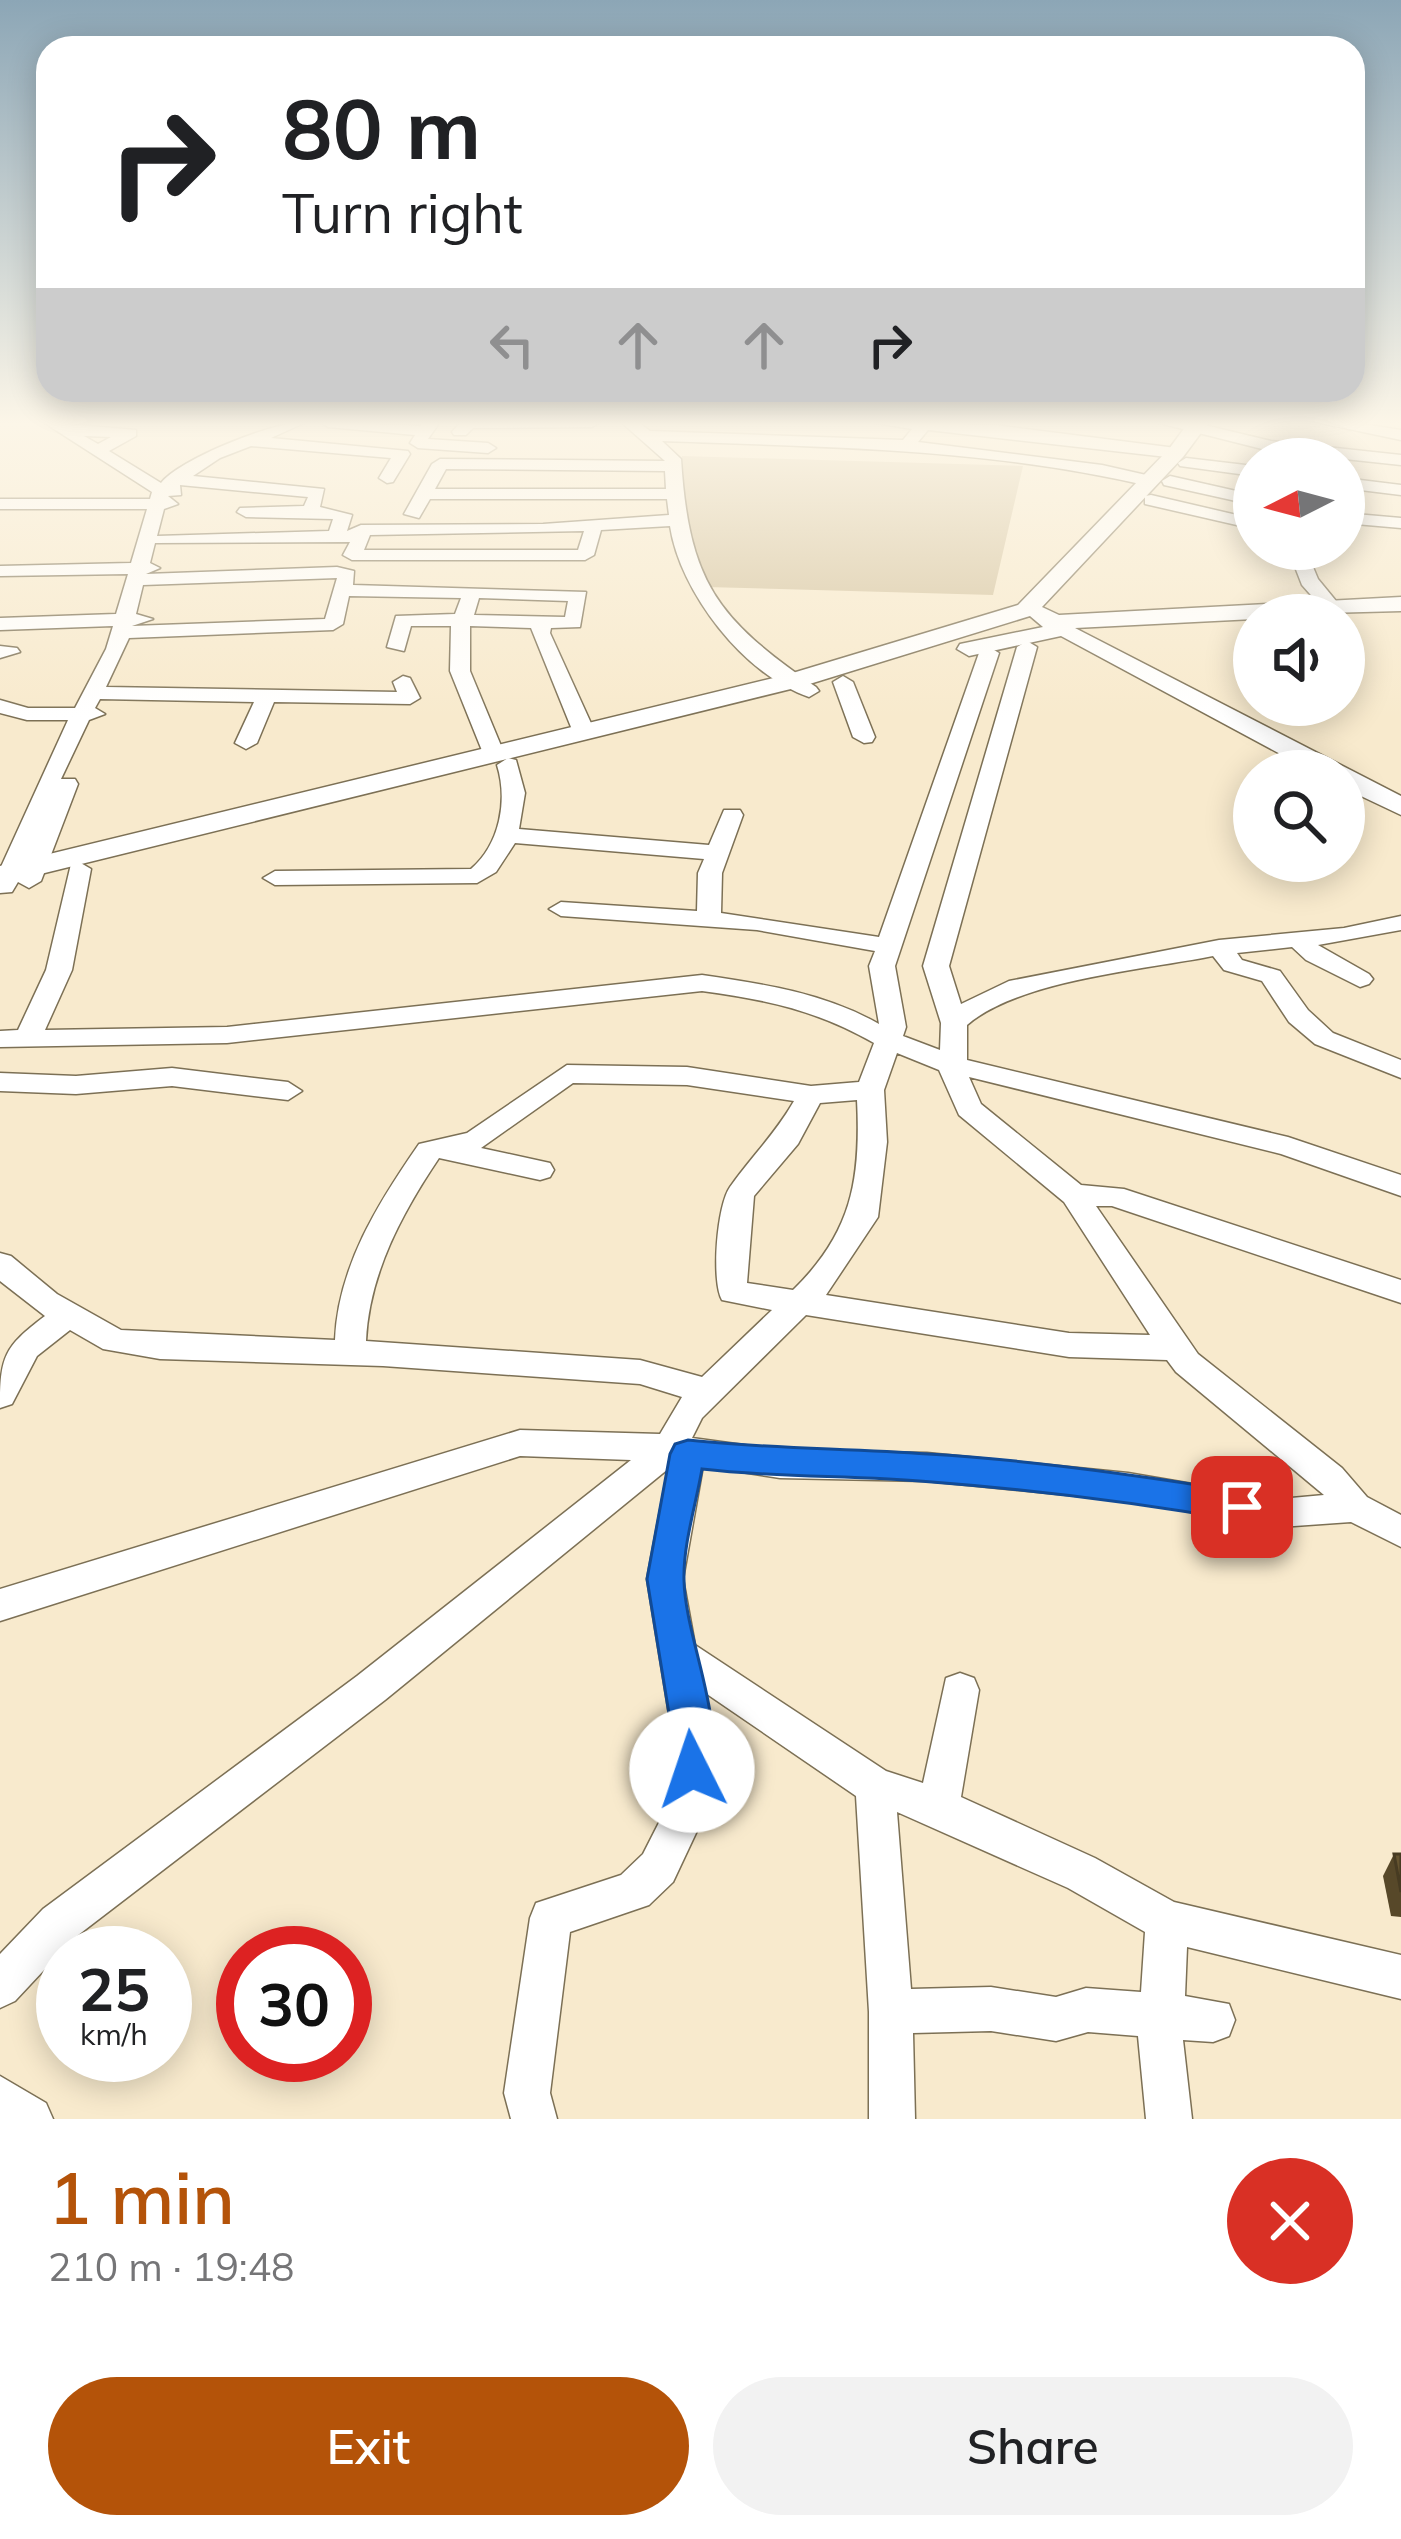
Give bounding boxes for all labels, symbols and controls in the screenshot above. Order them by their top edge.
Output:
text: 80 m [282,75,481,180]
icon: right [84,84,240,240]
text: Turn right [282,179,523,247]
icon: left [479,312,545,378]
icon: ahead [605,312,671,378]
icon: ahead [731,312,797,378]
icon: right [857,312,923,378]
north arrow [1233,438,1365,570]
map controls [1233,438,1365,882]
button: sound [1233,594,1365,726]
button: search [1233,750,1365,882]
pin [1191,1456,1293,1558]
icon: arrive [1209,1474,1275,1540]
position arrow [629,1707,755,1833]
speed limit sign: 30 [216,1926,372,2082]
text: 25 [78,1951,150,2026]
text: km/h [80,2015,148,2053]
text: 1 min [48,2152,235,2242]
button: close [1227,2158,1353,2284]
text: 210 m · 19:48 [48,2242,294,2291]
button: Exit [48,2377,689,2515]
button: Share [713,2377,1353,2515]

